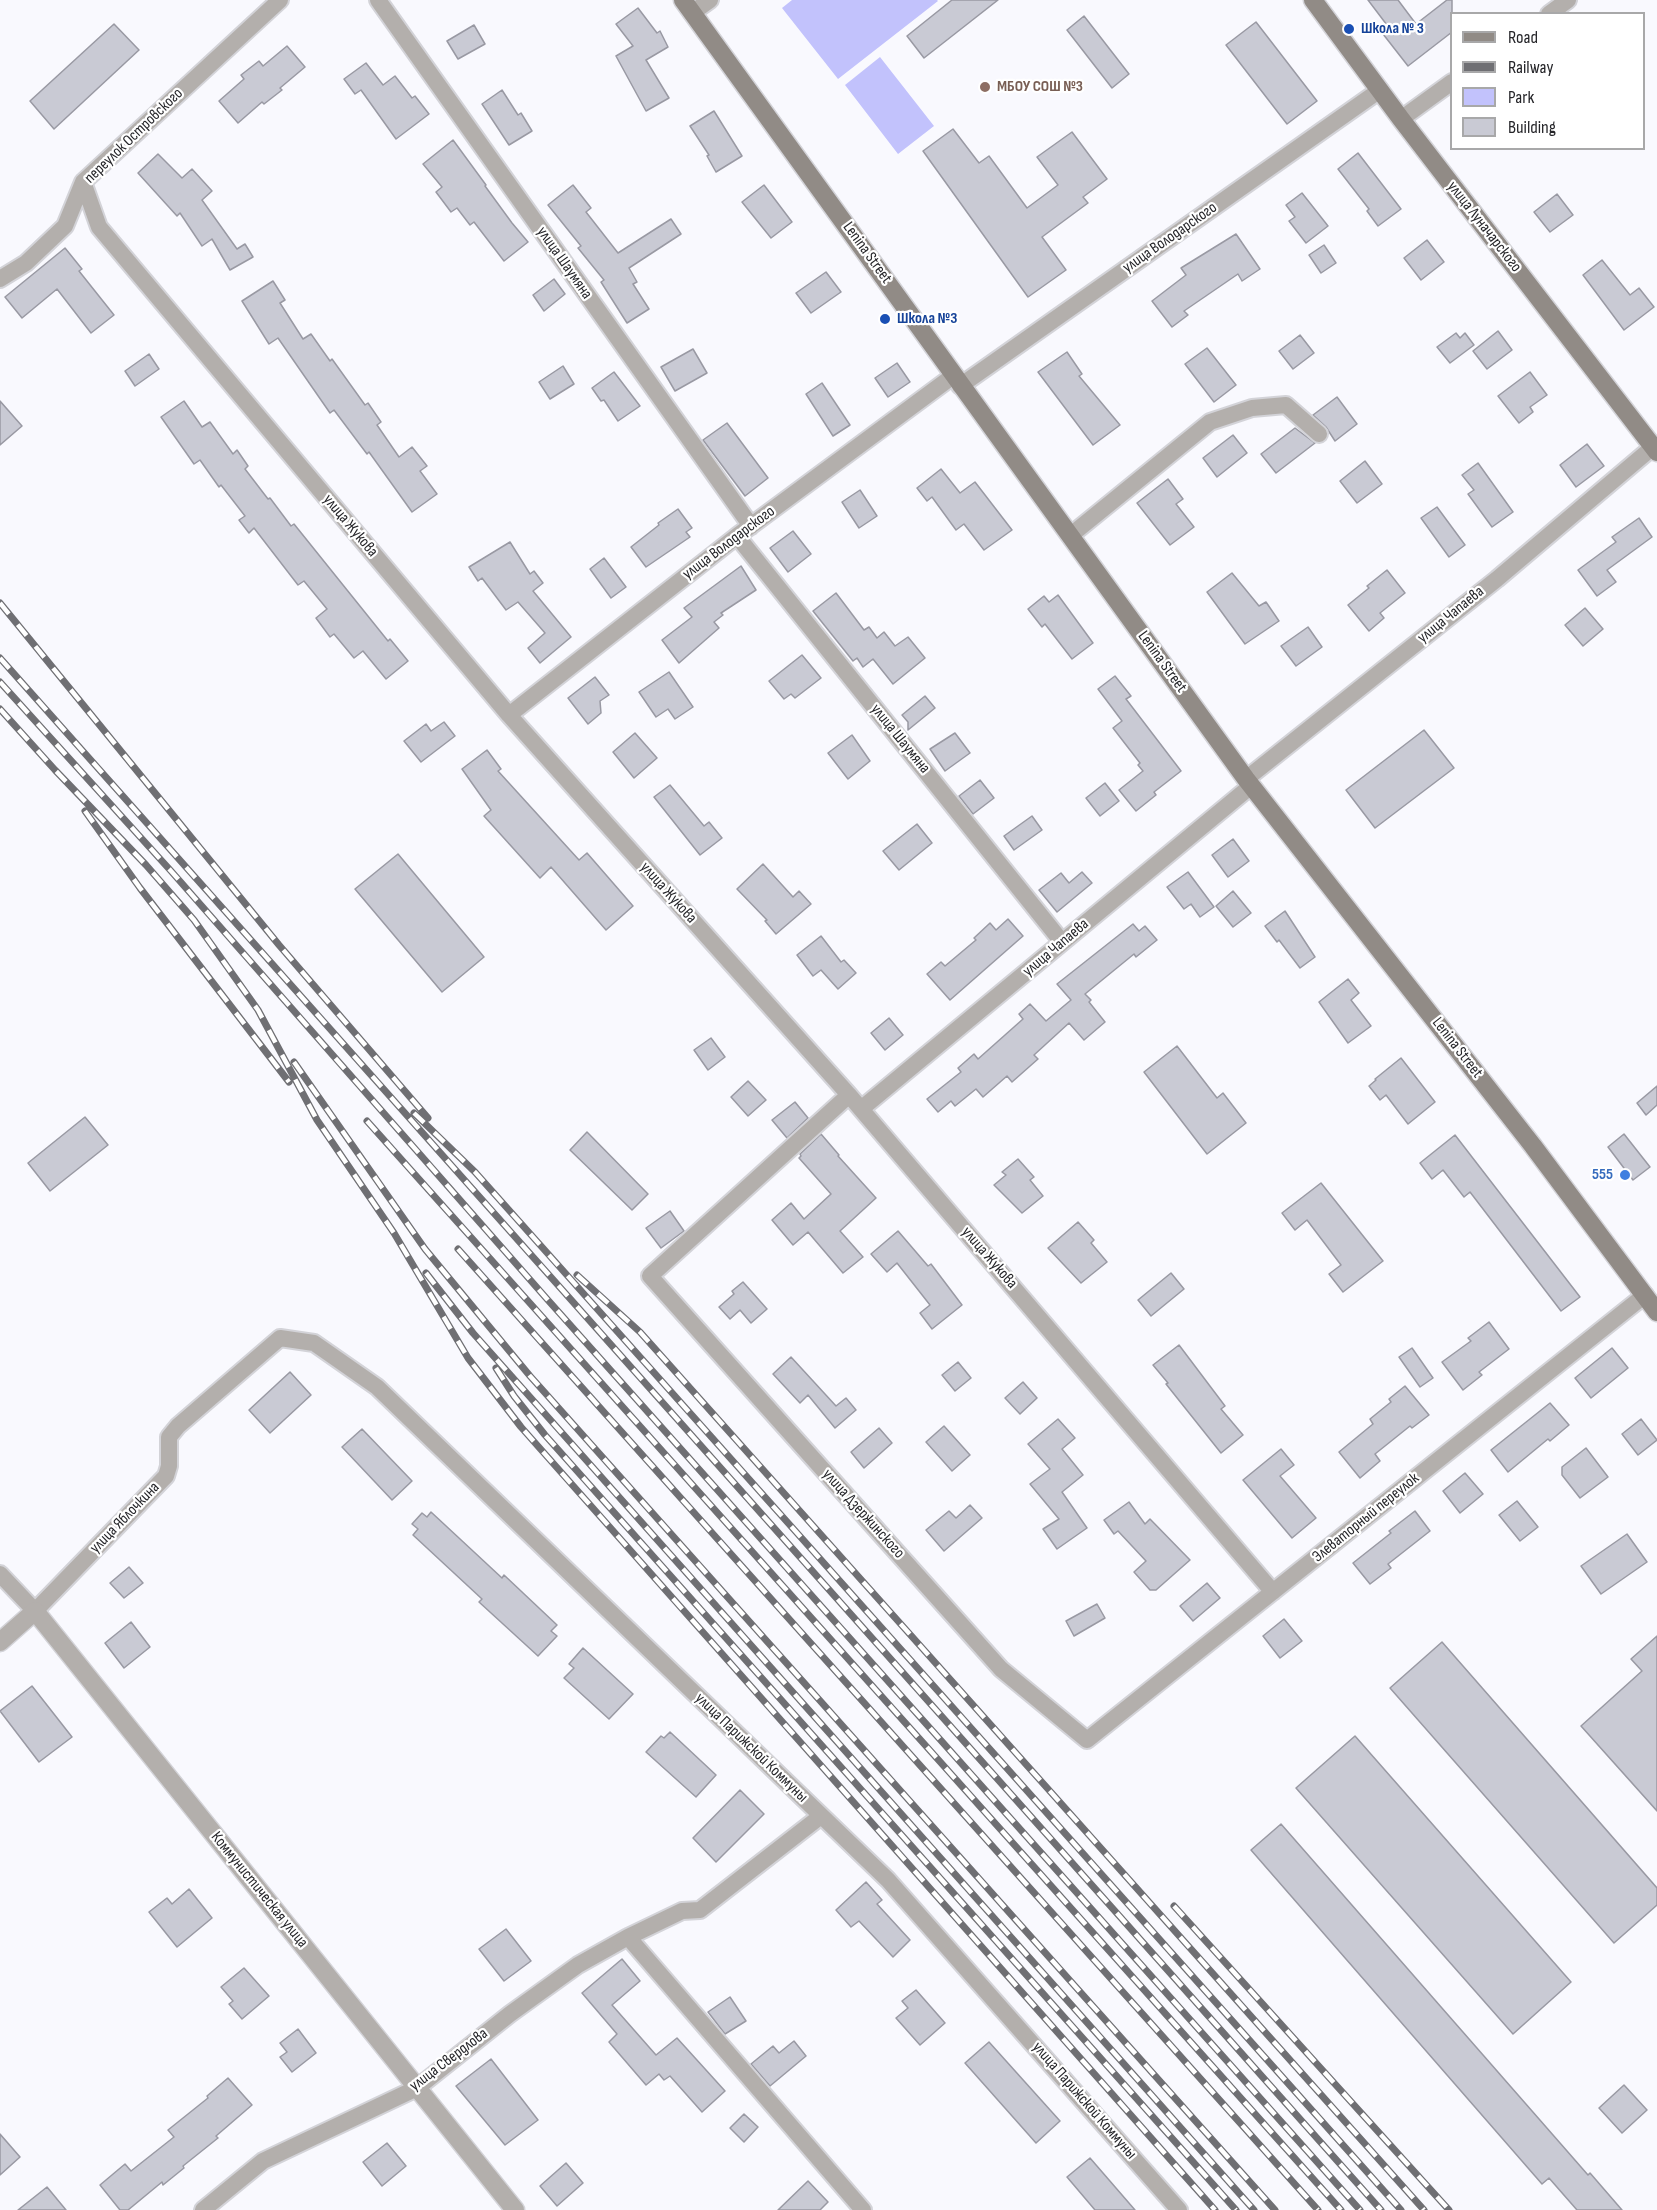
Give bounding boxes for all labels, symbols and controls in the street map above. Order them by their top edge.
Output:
legend [1450,12,1645,150]
place label: Школа № 3 [1361,19,1424,39]
marker: Школа № 3 [1342,22,1356,36]
text: Road [1508,27,1538,48]
text: Railway [1508,57,1553,78]
place label: МБОУ СОШ №3 [997,77,1083,97]
marker: МБОУ СОШ №3 [978,80,992,94]
street label: переулок Островского [81,84,187,188]
text: Park [1508,87,1534,108]
text: Building [1508,117,1556,138]
street label: улица Луначарского [1443,178,1525,276]
street label: улица Володарского [1119,198,1221,278]
street label: Lenina Street [838,219,896,287]
street label: улица Шаумяна [532,223,596,303]
place label: Школа №3 [897,309,957,329]
marker: Школа №3 [878,312,892,326]
street label: улица Жукова [318,491,382,561]
street label: улица Володарского [679,502,779,584]
street label: улица Чапаева [1414,582,1488,648]
street label: Lenina Street [1133,628,1191,696]
street label: улица Шаумяна [866,700,934,778]
street label: улица Жукова [636,858,700,928]
street label: улица Чапаева [1019,915,1093,981]
street label: Lenina Street [1427,1014,1487,1082]
place label: 555 [1592,1165,1613,1185]
marker: 555 [1618,1168,1632,1182]
street label: улица Жукова [957,1223,1021,1293]
street label: улица Дзержинского [818,1465,908,1563]
street label: Элеваторный переулок [1309,1469,1423,1567]
street label: улица Яблочкина [86,1478,164,1558]
street label: улица Парижской Коммуны [691,1689,811,1807]
street label: Коммунистическая улица [206,1828,312,1952]
street label: улица Свердлова [406,2024,492,2096]
street label: улица Парижской Коммуны [1028,2038,1140,2164]

